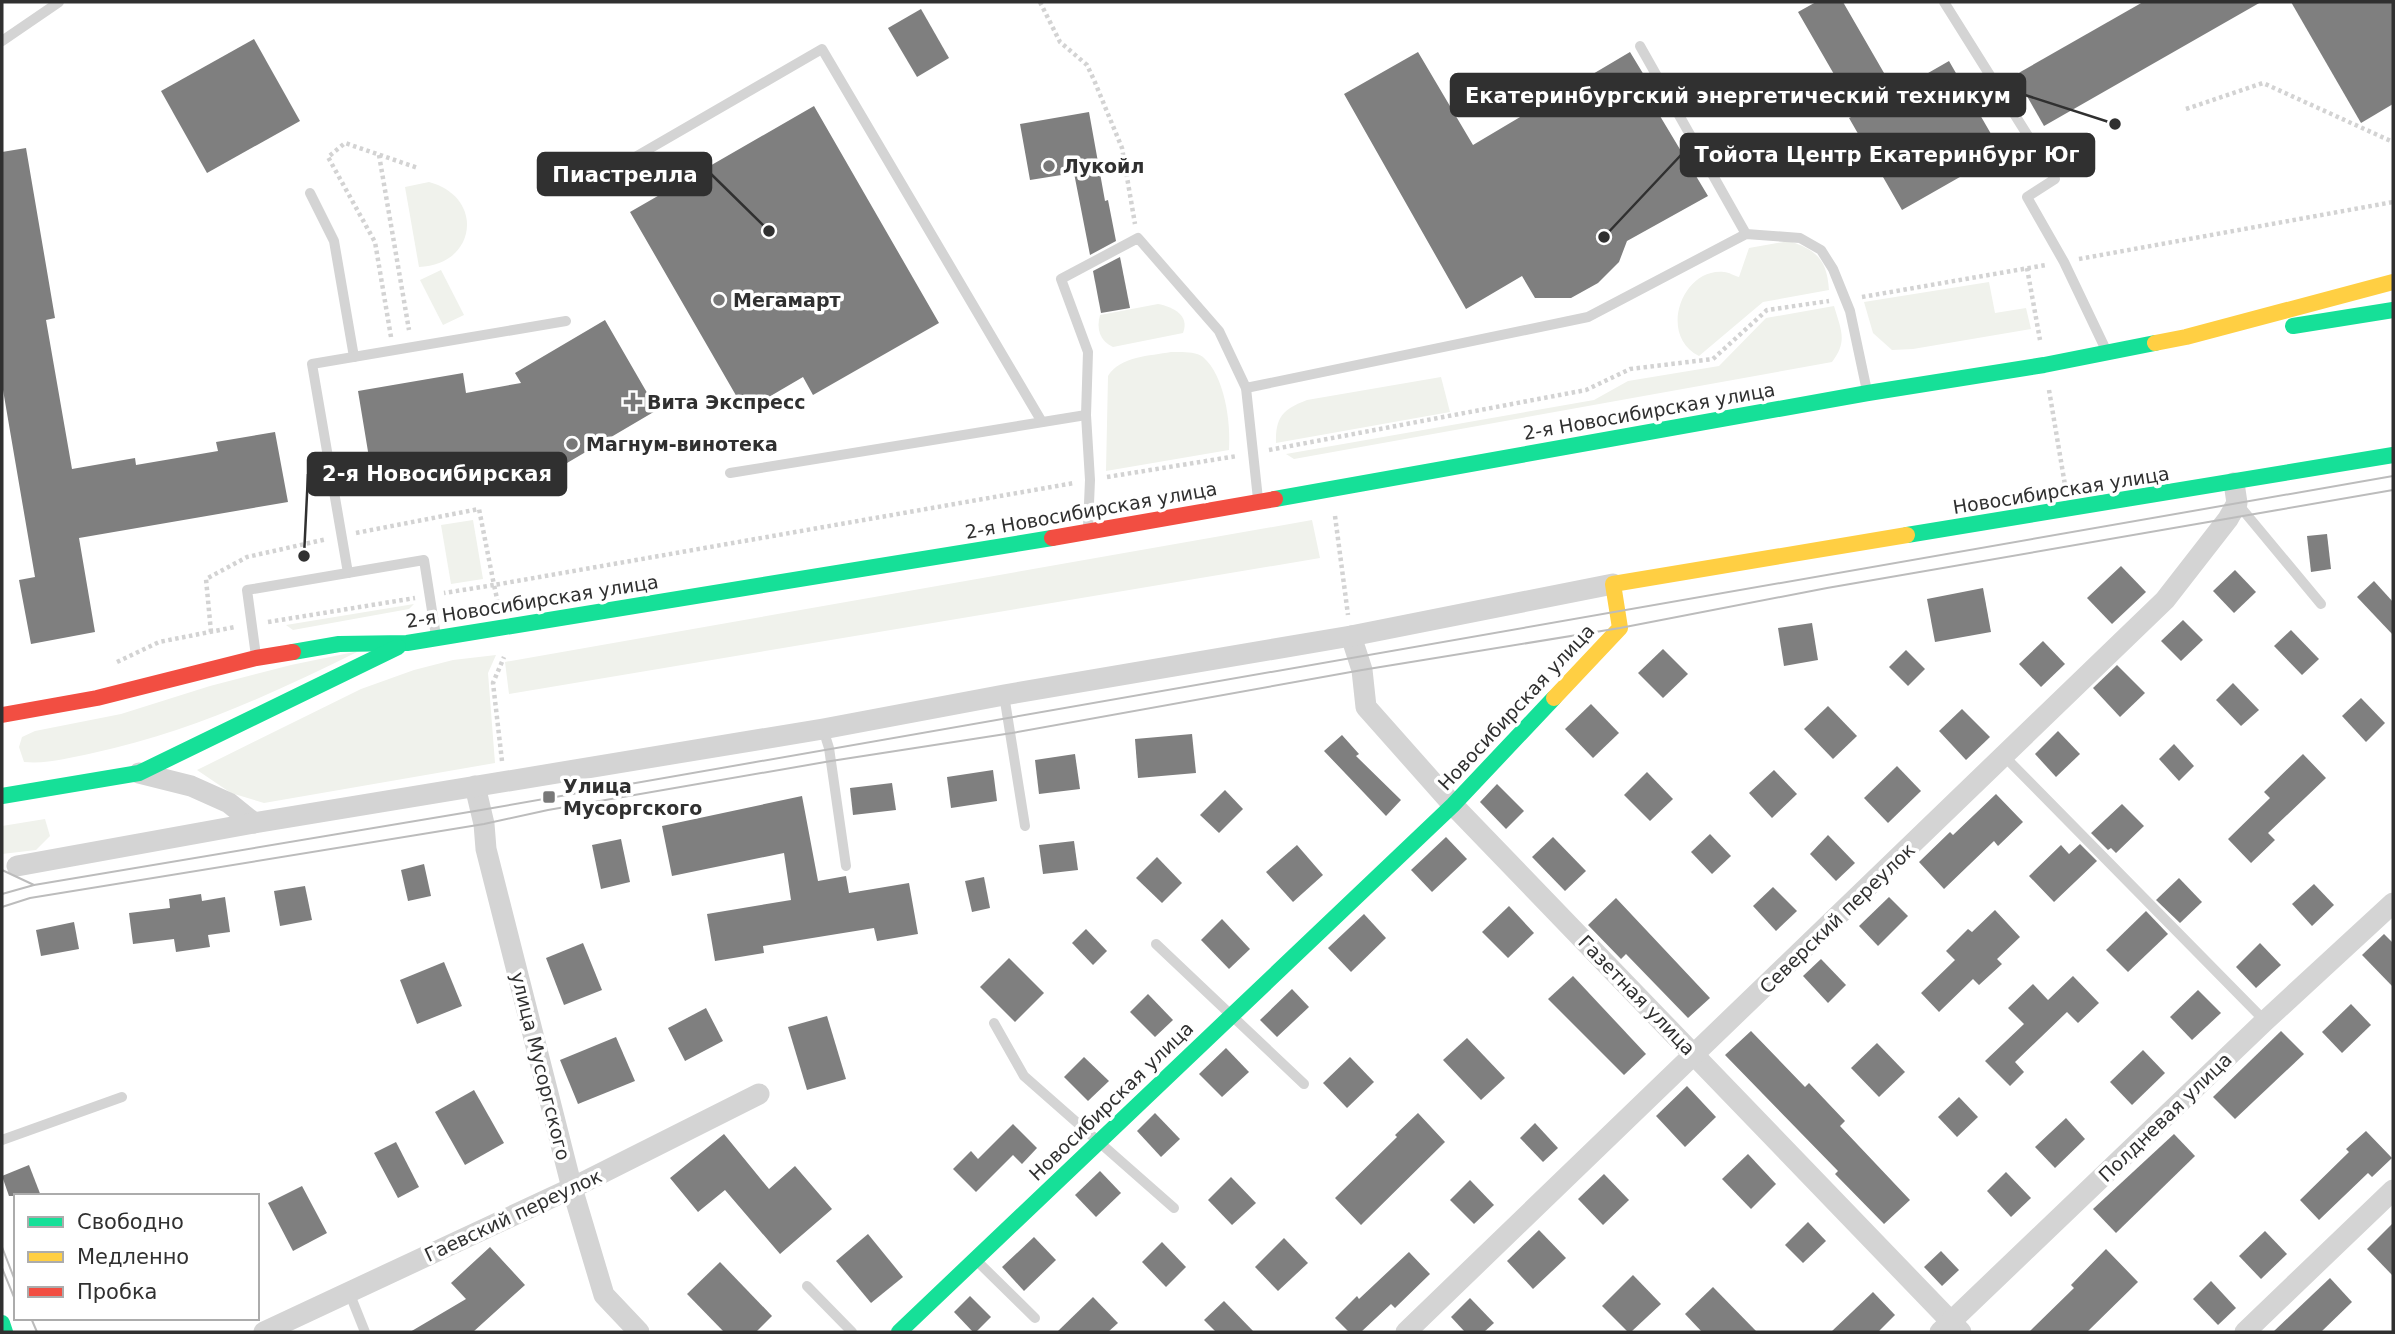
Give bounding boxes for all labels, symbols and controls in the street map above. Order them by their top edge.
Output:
callout: Екатеринбургский энергетический техникум [1451,74,2025,116]
text: Екатеринбургский энергетический техникум [1465,84,2011,108]
callout: Тойота Центр Екатеринбург Юг [1681,134,2094,176]
text: Тойота Центр Екатеринбург Юг [1694,143,2080,167]
callout: Пиастрелла [538,153,711,195]
place label: Лукойл [1063,155,1144,177]
marker: Лукойл [1041,158,1057,174]
text: Пиастрелла [552,163,698,187]
place label: Мегамарт [733,289,841,311]
marker: Мегамарт [711,292,727,308]
street label: 2-я Новосибирская улица [1521,378,1777,444]
place label: Вита Экспресс [647,391,806,413]
marker: Вита Экспресс [625,394,641,410]
place label: Магнум-винотека [586,433,778,455]
marker: Магнум-винотека [564,436,580,452]
callout: 2-я Новосибирская [308,453,566,495]
text: 2-я Новосибирская [322,462,552,486]
street label: Новосибирская улица [1951,462,2171,518]
street label: 2-я Новосибирская улица [963,477,1219,543]
street label: 2-я Новосибирская улица [404,570,660,632]
street label: Новосибирская улица [1433,619,1599,795]
place label: Улица Мусоргского [563,775,702,819]
marker: Улица Мусоргского [541,789,557,805]
street label: Северский переулок [1755,838,1919,998]
street label: Газетная улица [1574,931,1700,1059]
street label: улица Мусоргского [507,970,575,1162]
street label: Новосибирская улица [1025,1017,1197,1185]
street label: Полдневая улица [2094,1048,2236,1186]
street label: Гаевский переулок [421,1164,605,1266]
legend [14,1194,259,1320]
text: Свободно [77,1210,184,1234]
text: Медленно [77,1245,189,1269]
text: Пробка [77,1280,157,1304]

